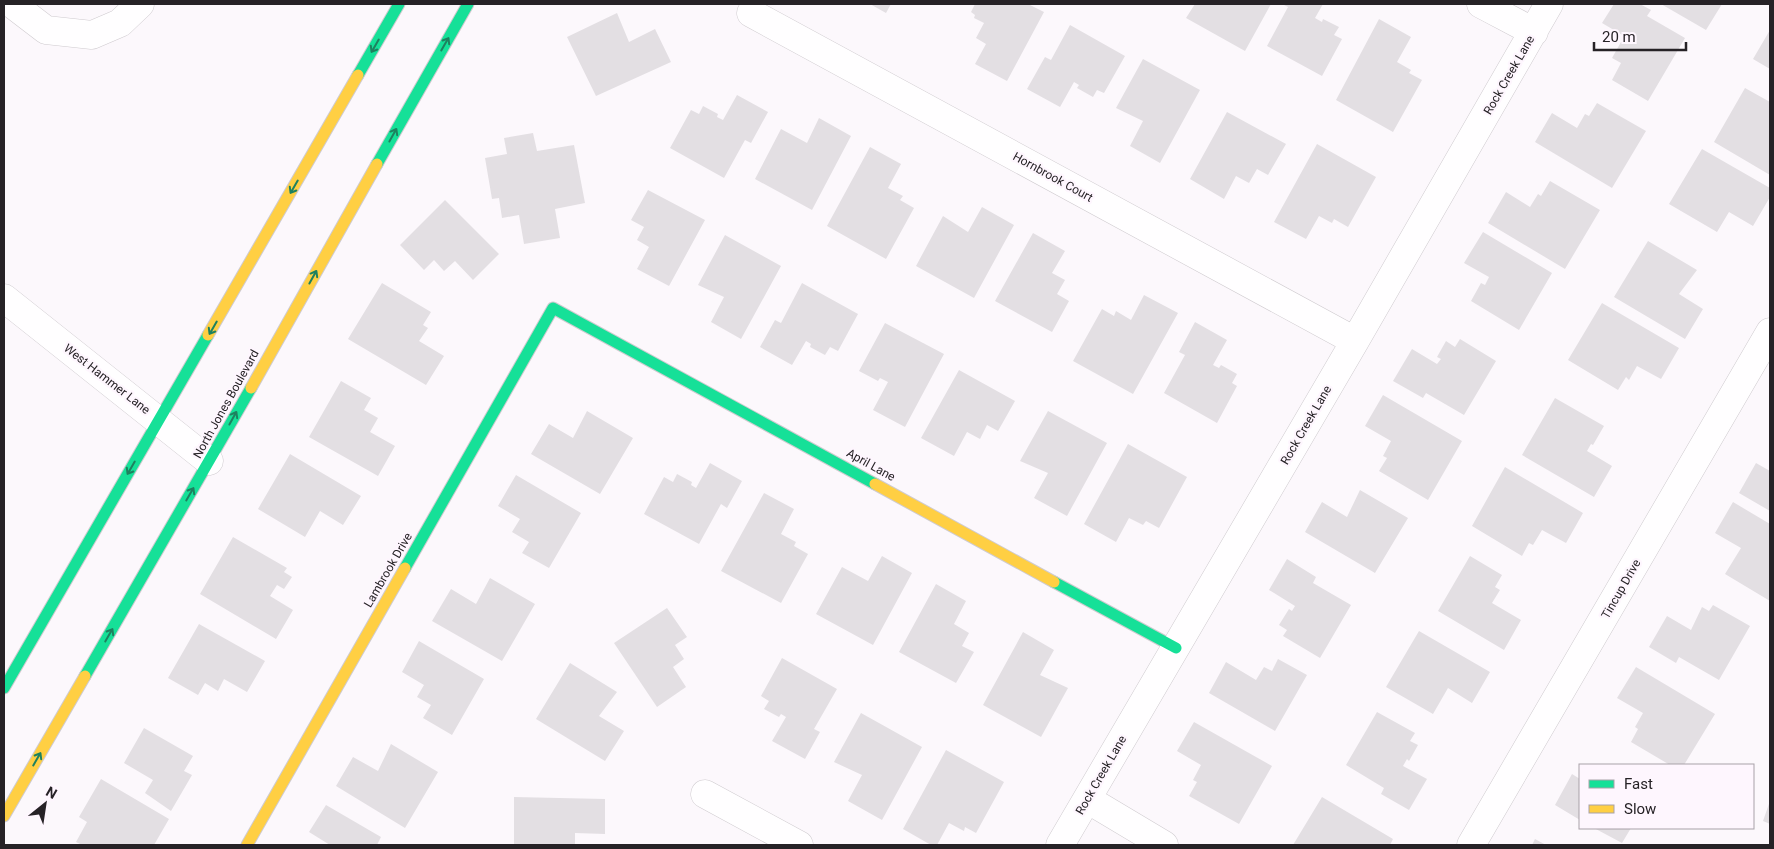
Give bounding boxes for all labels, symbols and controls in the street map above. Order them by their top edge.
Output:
scale bar [1594,20,1686,52]
text: 20 m [1602,28,1636,46]
street label: Rock Creek Lane [1481,33,1537,117]
one-way arrow [369,38,379,53]
one-way arrow [440,38,450,52]
one-way arrow [389,128,398,143]
street label: Hornbrook Court [1011,149,1095,205]
one-way arrow [288,179,298,193]
one-way arrow [309,270,319,284]
one-way arrow [207,320,217,334]
street label: West Hammer Lane [61,341,153,417]
street label: North Jones Boulevard [190,347,262,461]
street label: Rock Creek Lane [1278,383,1334,467]
one-way arrow [229,411,239,426]
street label: April Lane [844,446,898,484]
one-way arrow [126,461,136,475]
one-way arrow [185,487,195,502]
street label: Lambrook Drive [361,530,415,610]
street label: Tincup Drive [1598,557,1644,621]
one-way arrow [105,628,114,643]
street label: Rock Creek Lane [1073,733,1129,817]
one-way arrow [33,752,43,766]
legend [1579,764,1754,829]
text: Fast [1624,775,1653,793]
north arrow [20,779,70,829]
text: N [43,783,60,802]
text: Slow [1624,800,1656,818]

